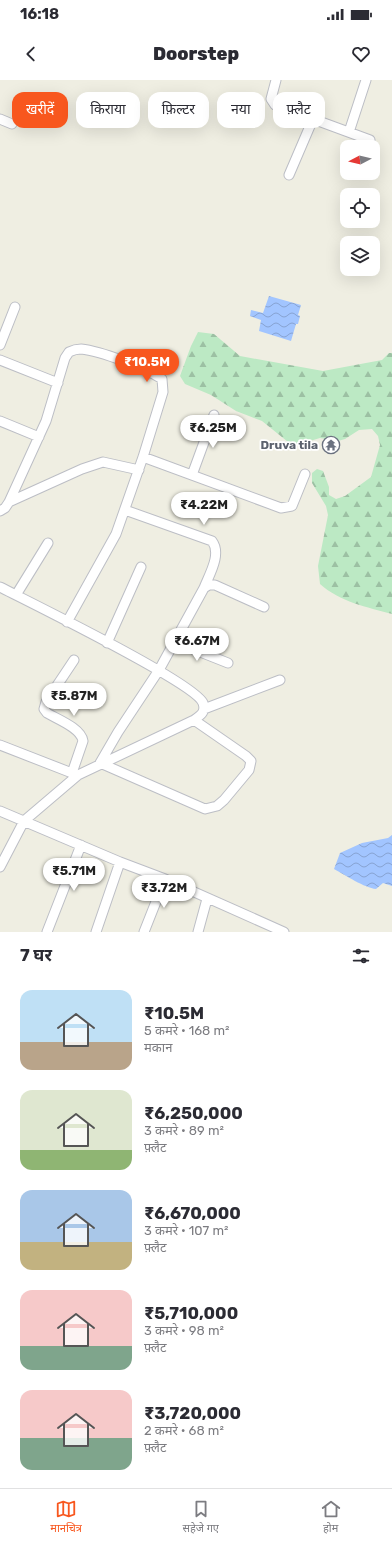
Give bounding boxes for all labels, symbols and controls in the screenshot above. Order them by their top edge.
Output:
text: 16:18 [20,5,59,23]
icon: back [20,43,42,65]
text: Doorstep [153,43,239,65]
icon: heart [350,43,372,65]
chip: खरीदें [12,92,68,128]
chip: किराया [76,92,140,128]
chip: फ़िल्टर [148,92,209,128]
chip: नया [217,92,265,128]
chip: फ़्लैट [273,92,325,128]
north arrow [340,140,380,180]
map controls [340,140,380,276]
button: locate [340,188,380,228]
button: layers [340,236,380,276]
pin: ₹10.5M [114,349,180,383]
text: ₹10.5M [124,354,170,369]
pin: ₹6.25M [180,415,246,449]
text: ₹6.25M [189,420,237,435]
temple icon: Druva tila [321,435,341,455]
place label: Druva tila [260,438,318,452]
pin: ₹4.22M [171,492,237,526]
text: ₹4.22M [180,497,228,512]
pin: ₹6.67M [164,628,230,662]
text: ₹6.67M [174,633,220,648]
pin: ₹5.87M [41,683,107,717]
text: ₹5.87M [51,688,97,703]
pin: ₹5.71M [41,858,107,892]
text: ₹5.71M [52,863,96,878]
pin: ₹3.72M [131,875,197,909]
text: ₹3.72M [141,880,187,895]
text: 7 घर [20,945,52,965]
icon: filters [350,945,372,967]
text: ₹10.5M [144,1003,204,1023]
icon: home [52,1006,100,1054]
text: 5 कमरे · 168 m² [144,1023,230,1038]
text: मकान [144,1040,172,1055]
text: ₹6,250,000 [144,1103,243,1123]
icon: home [52,1106,100,1154]
text: 3 कमरे · 89 m² [144,1123,224,1138]
text: फ़्लैट [144,1140,167,1155]
text: ₹6,670,000 [144,1203,241,1223]
icon: home [52,1206,100,1254]
text: 3 कमरे · 107 m² [144,1223,228,1238]
text: फ़्लैट [144,1240,167,1255]
text: ₹5,710,000 [144,1303,238,1323]
icon: home [52,1306,100,1354]
text: 3 कमरे · 98 m² [144,1323,224,1338]
text: फ़्लैट [144,1340,167,1355]
text: ₹3,720,000 [144,1403,241,1423]
icon: home [52,1406,100,1454]
text: 2 कमरे · 68 m² [144,1423,224,1438]
text: फ़्लैट [144,1440,167,1455]
tab: मानचित्र [50,1498,82,1536]
tab: सहेजे गए [183,1498,219,1536]
tab: होम [320,1498,342,1536]

